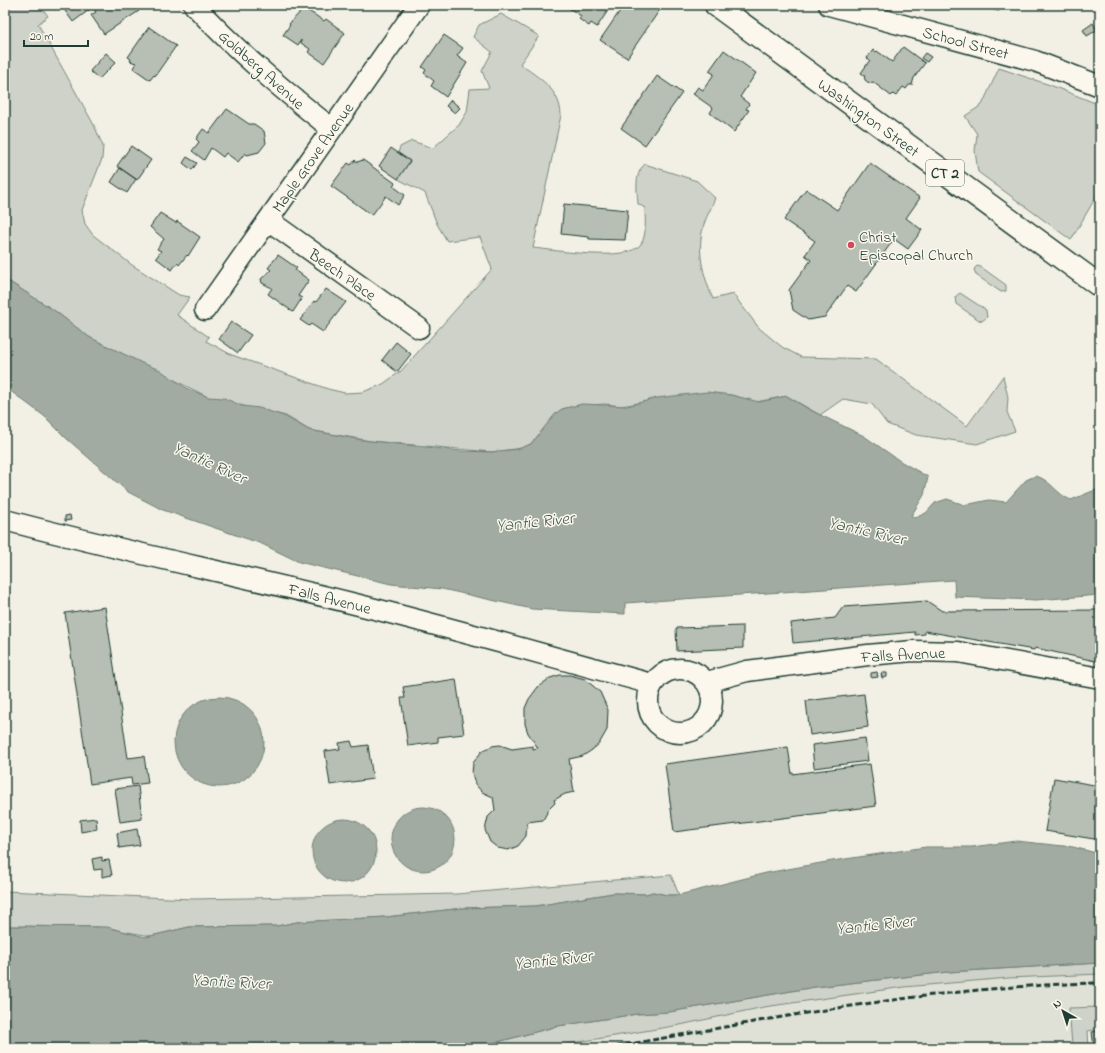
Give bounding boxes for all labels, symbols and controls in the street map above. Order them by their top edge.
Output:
street label: School Street [920,21,1012,67]
scale bar [24,22,88,48]
street label: Goldberg Avenue [212,25,310,116]
text: 20 m [30,28,53,46]
street label: Washington Street [812,73,924,164]
street label: Maple Grove Avenue [267,98,361,218]
road number: CT 2 [926,160,964,186]
place label: Christ Episcopal Church [859,226,973,268]
marker: Christ Episcopal Church [846,240,856,250]
street label: Beech Place [302,243,381,308]
water label: Yantic River [169,435,253,492]
water label: Yantic River [495,506,578,539]
water label: Yantic River [826,510,910,553]
street label: Falls Avenue [285,578,374,622]
street label: Falls Avenue [859,642,947,670]
water label: Yantic River [835,909,918,942]
water label: Yantic River [513,944,596,977]
water label: Yantic River [191,968,273,997]
north arrow [1043,991,1083,1031]
text: N [1049,995,1065,1013]

